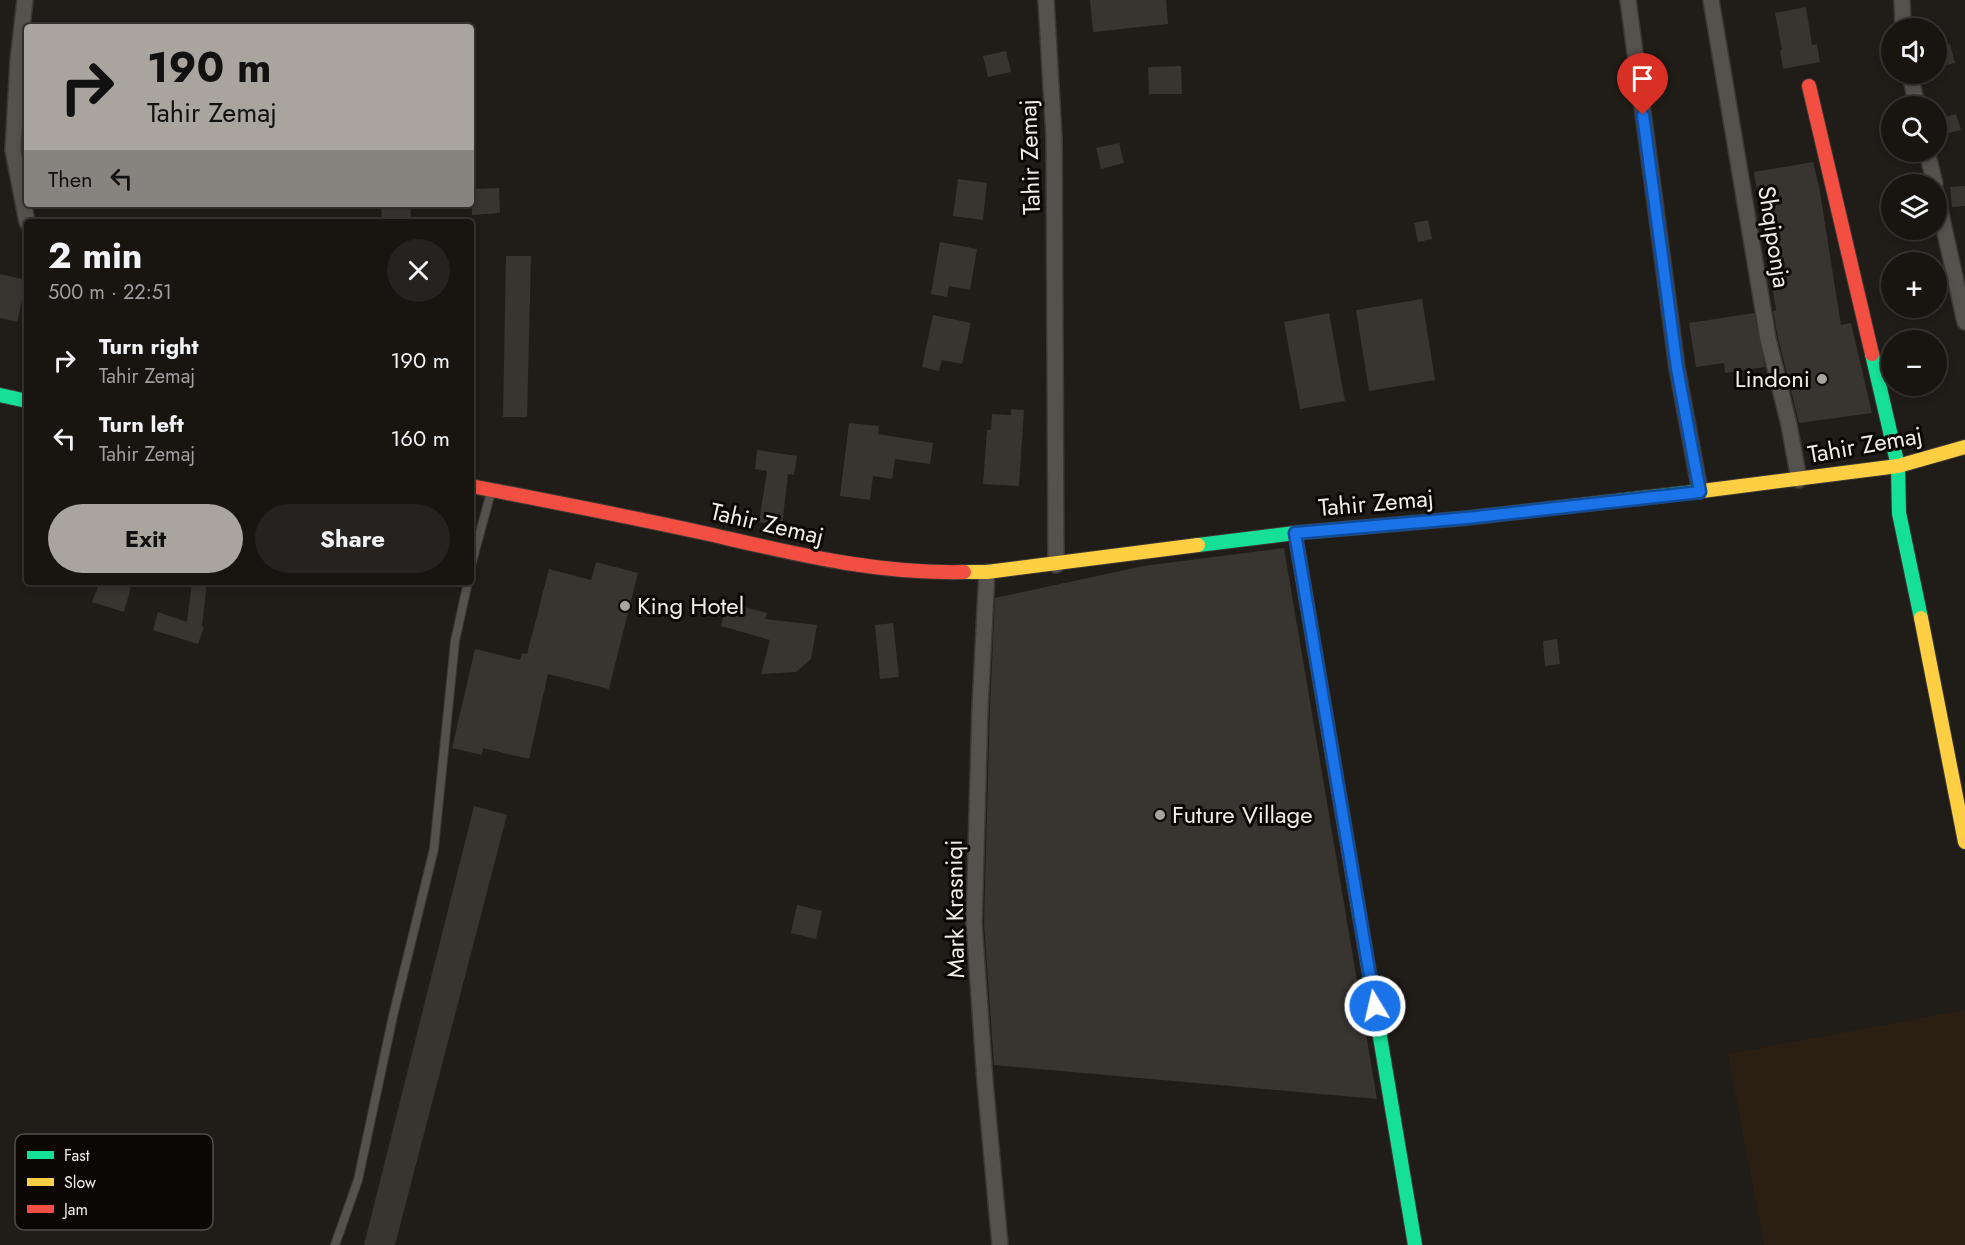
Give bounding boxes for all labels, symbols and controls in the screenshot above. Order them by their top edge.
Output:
map controls [1881,18,1947,396]
button: sound [1881,18,1947,84]
text: 190 m [147,37,271,98]
icon: right [48,48,126,126]
pin [1617,53,1668,115]
icon: arrive [1626,62,1659,95]
text: Tahir Zemaj [147,93,277,132]
button: search [1881,96,1947,162]
street label: Tahir Zemaj [1010,99,1049,215]
icon: left [105,162,138,195]
text: Then [48,163,93,195]
button: layers [1881,174,1947,240]
street label: Shqiponja [1749,184,1800,290]
text: 2 min [48,229,143,281]
button: close [387,239,450,302]
button: + [1881,252,1947,318]
text: 500 m · 22:51 [48,278,172,307]
text: Turn right [99,330,199,362]
button: − [1881,330,1947,396]
icon: right [48,344,81,377]
text: 190 m [390,344,450,376]
place label: Lindoni [1735,361,1810,396]
text: Tahir Zemaj [99,362,195,391]
marker: Lindoni [1815,372,1829,386]
text: Turn left [99,408,184,440]
street label: Tahir Zemaj [1805,417,1925,472]
icon: left [48,422,81,455]
text: 160 m [390,422,450,454]
text: Tahir Zemaj [99,440,195,469]
street label: Tahir Zemaj [1317,480,1435,525]
street label: Tahir Zemaj [707,493,827,554]
button: Exit [48,504,243,573]
button: Share [255,504,450,573]
place label: King Hotel [637,588,744,623]
marker: King Hotel [618,599,632,613]
place label: Future Village [1172,797,1313,832]
marker: Future Village [1153,808,1167,822]
street label: Mark Krasniqi [936,839,973,979]
position arrow [1343,974,1407,1038]
legend [15,1134,213,1230]
text: Fast [64,1144,90,1167]
text: Slow [64,1171,96,1194]
text: Jam [62,1198,88,1221]

